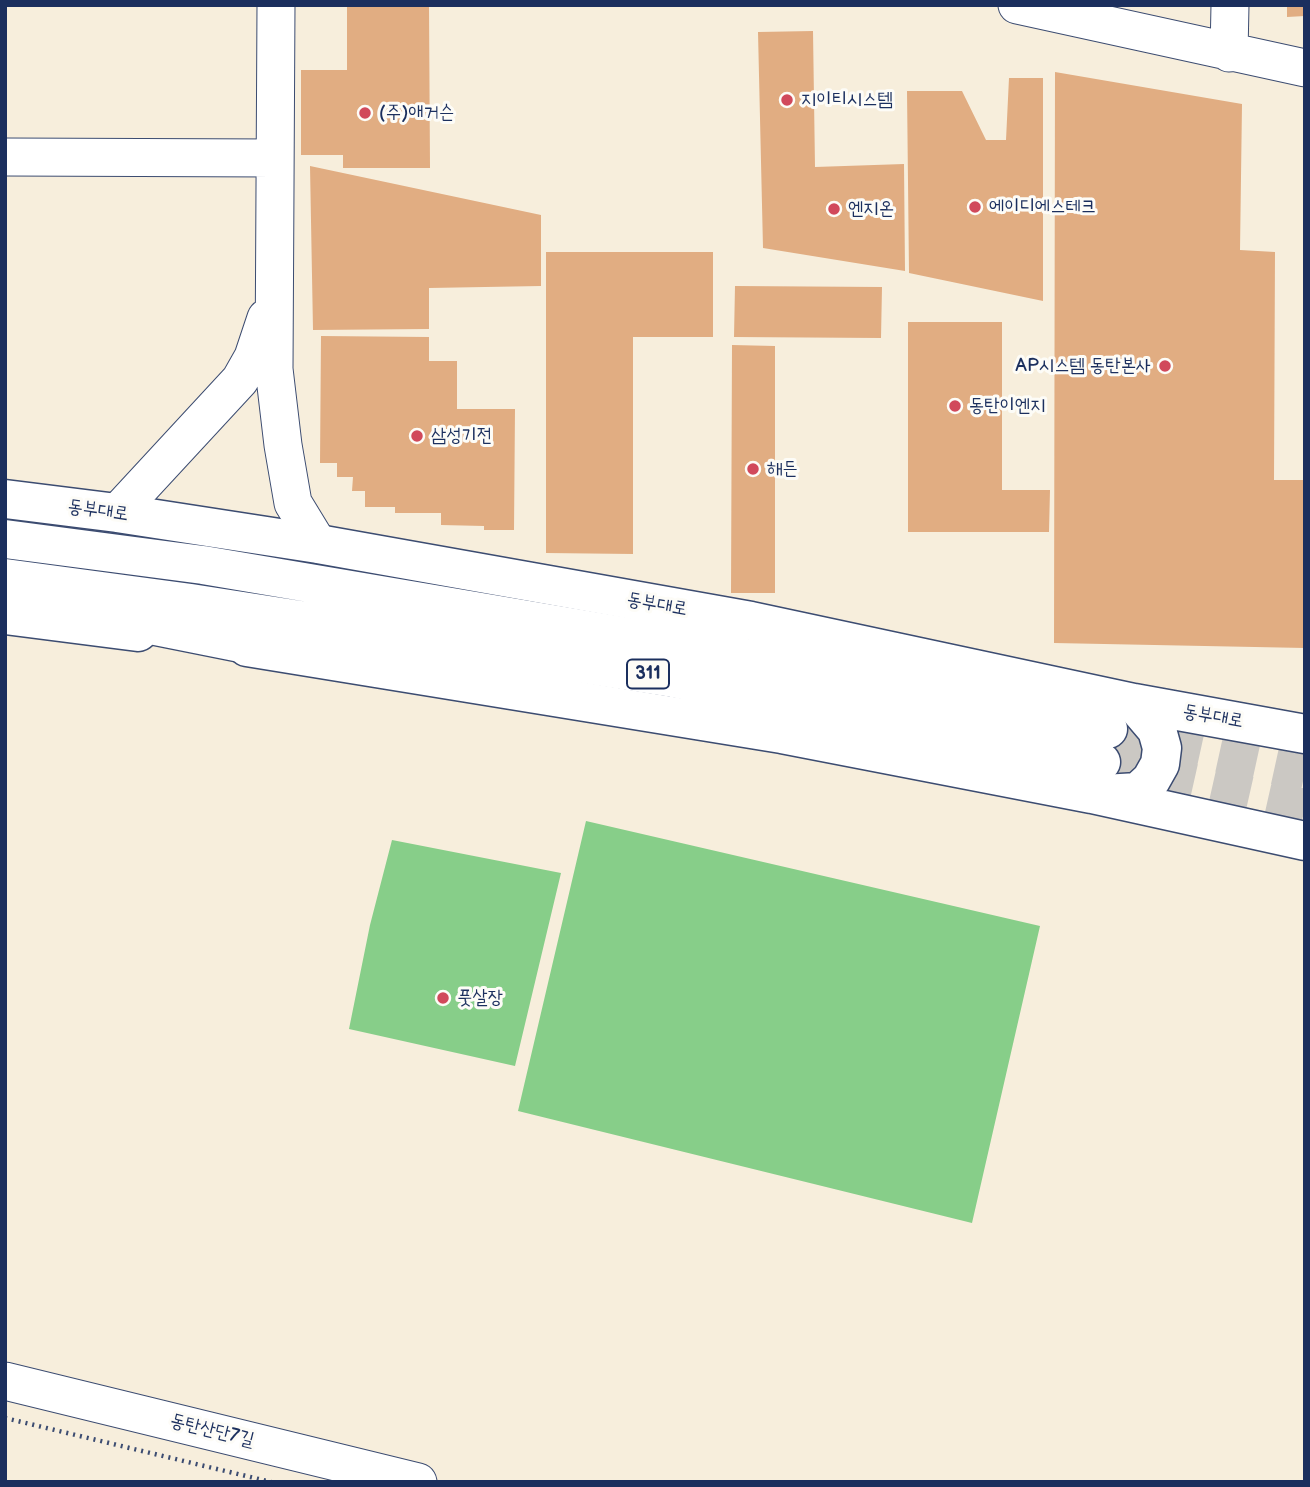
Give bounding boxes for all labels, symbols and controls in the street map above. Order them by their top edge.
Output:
place label: 지이티시스템 [801,89,893,111]
marker: 지이티시스템 [779,92,795,108]
place label: (주)애거슨 [379,102,454,124]
marker: (주)애거슨 [357,105,373,121]
place label: 에이디에스테크 [989,196,1096,218]
place label: 엔지온 [848,198,894,220]
marker: 에이디에스테크 [967,199,983,215]
marker: 엔지온 [826,201,842,217]
place label: AP시스템 동탄본사 [1015,355,1151,377]
marker: AP시스템 동탄본사 [1157,358,1173,374]
place label: 동탄이엔지 [969,395,1045,417]
marker: 동탄이엔지 [947,398,963,414]
place label: 삼성기전 [431,425,492,447]
marker: 삼성기전 [409,428,425,444]
place label: 해든 [767,458,798,480]
marker: 해든 [745,461,761,477]
street label: 동부대로 [66,495,130,527]
street label: 동부대로 [625,588,689,622]
road number: 311 [627,660,669,688]
street label: 동부대로 [1181,700,1245,734]
place label: 풋살장 [457,987,503,1009]
marker: 풋살장 [435,990,451,1006]
street label: 동탄산단7길 [168,1410,256,1452]

